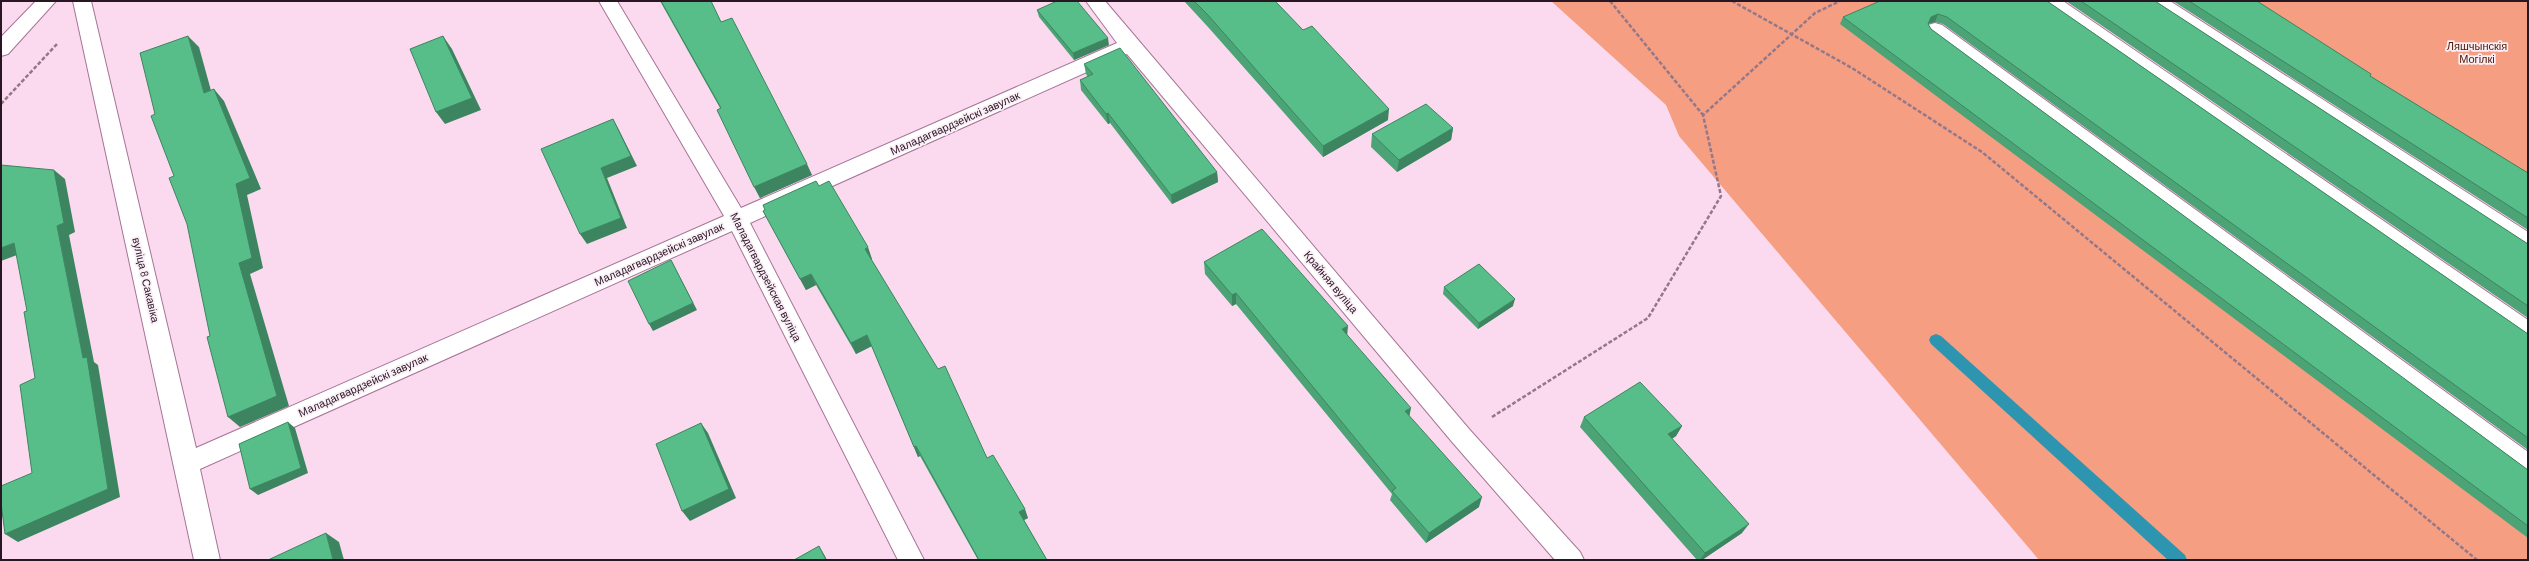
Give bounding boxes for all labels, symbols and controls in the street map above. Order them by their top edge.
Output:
park label: Ляшчынскія Могілкі [2447,39,2507,65]
street label: Маладагвардзейскі завулак [888,88,1022,157]
street label: Маладагвардзейская вуліца [728,210,805,344]
street label: Маладагвардзейскі завулак [592,219,726,288]
street label: вуліца 8 Сакавіка [130,236,163,325]
street label: Крайняя вуліца [1302,248,1362,316]
street label: Маладагвардзейскі завулак [296,350,430,419]

